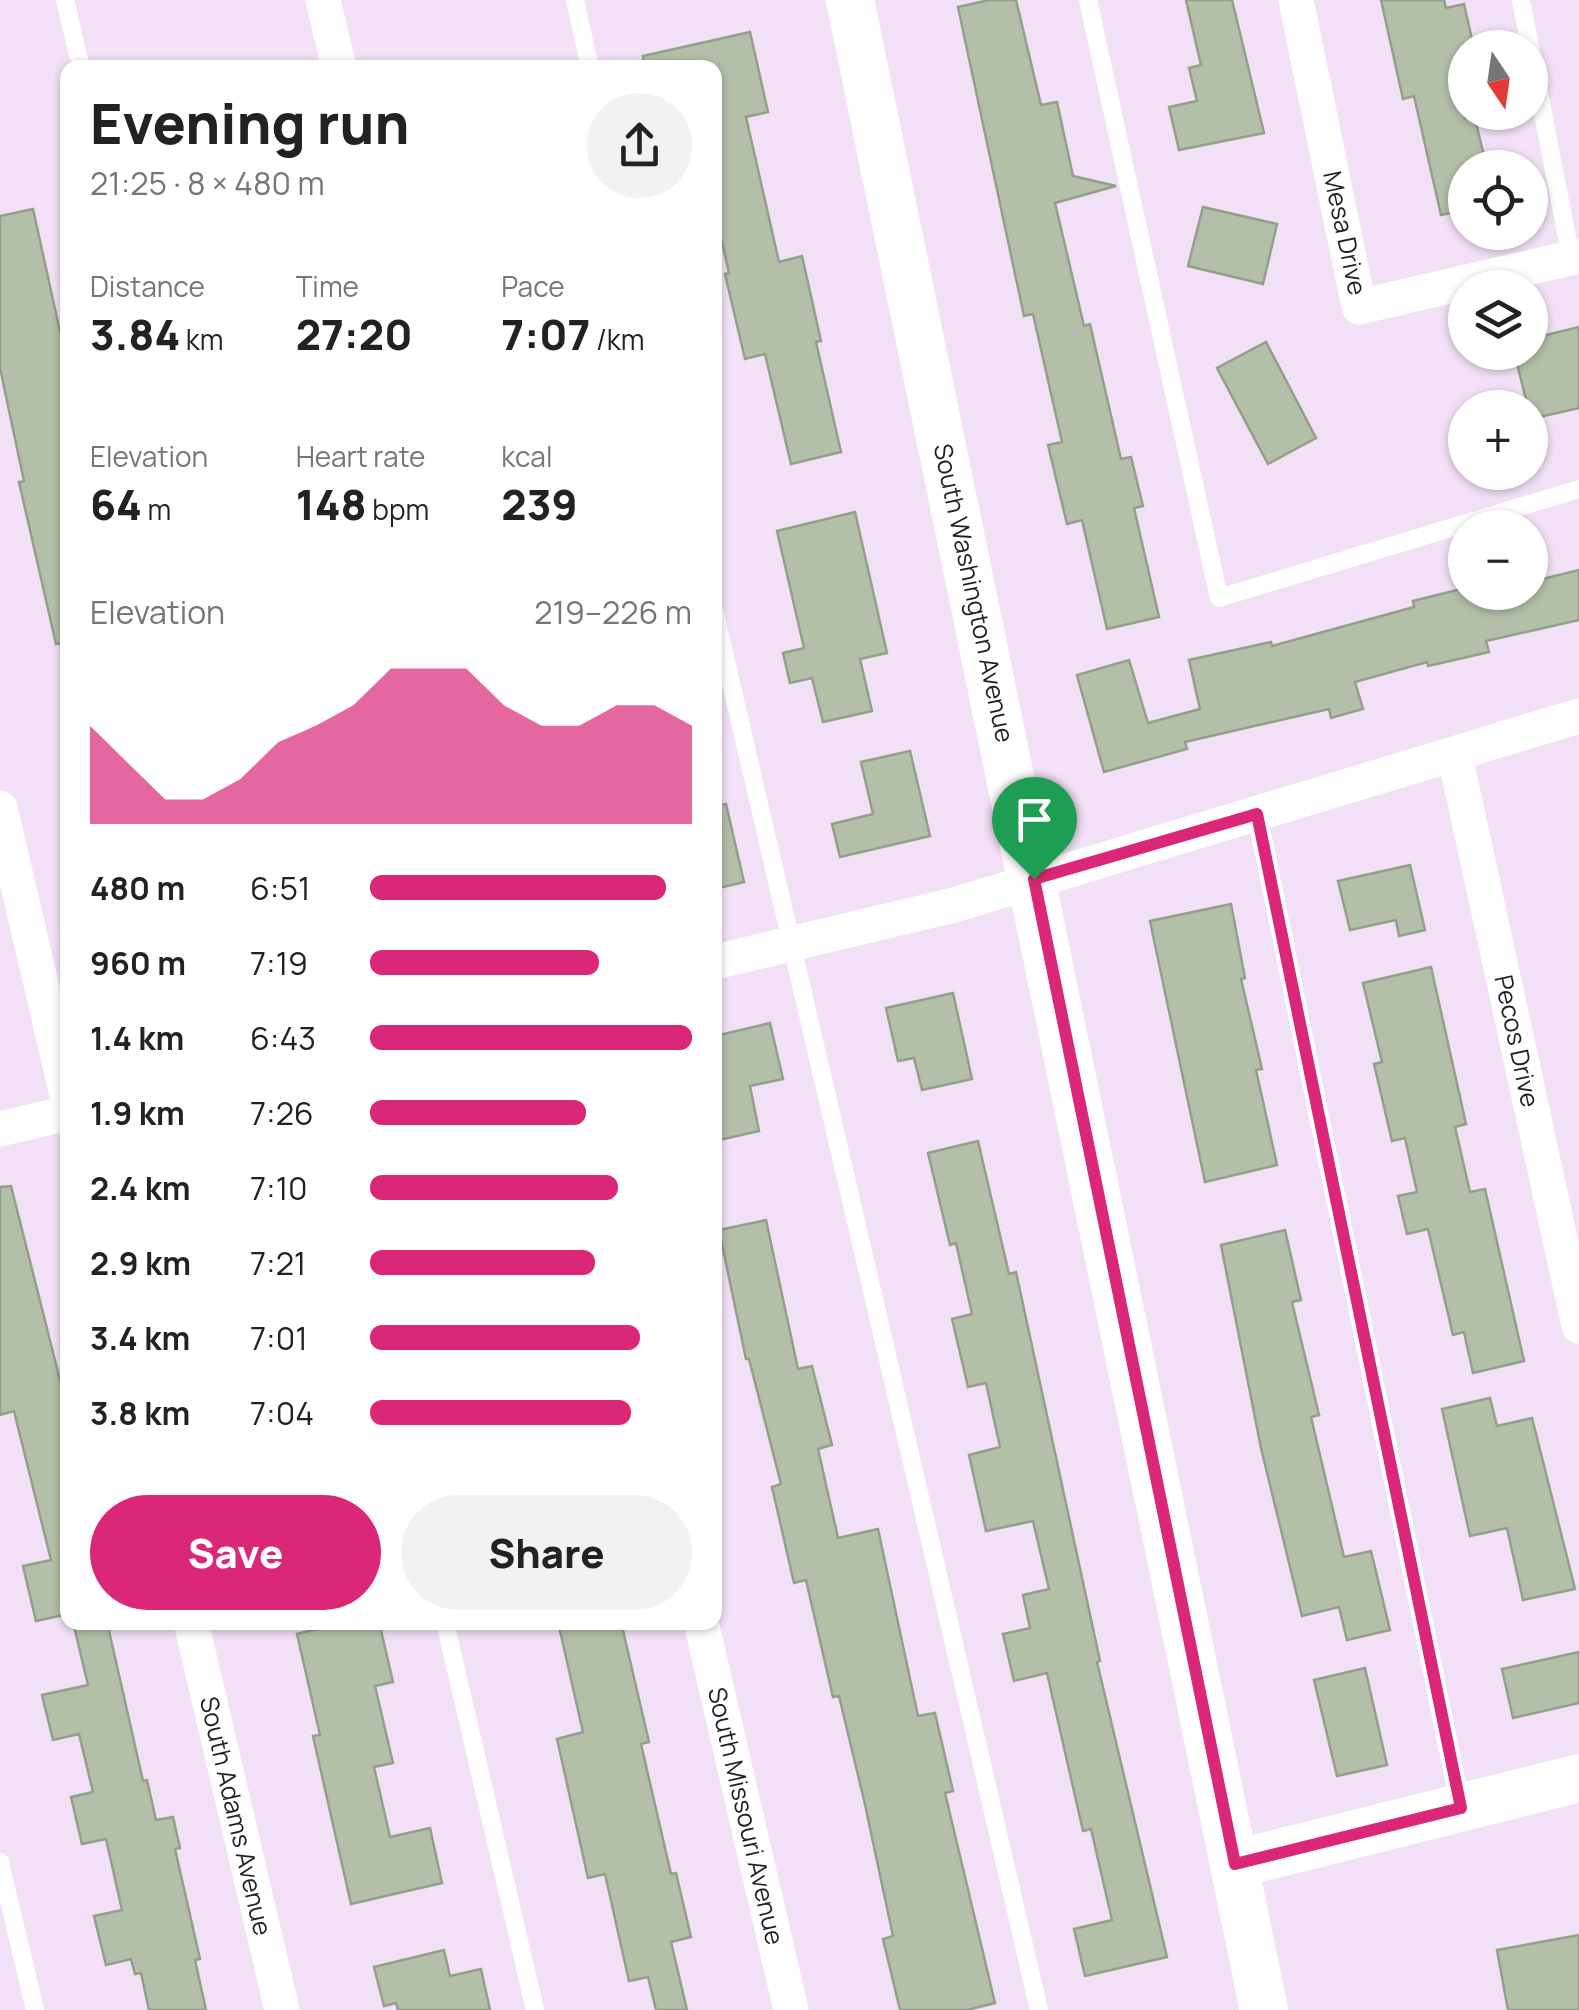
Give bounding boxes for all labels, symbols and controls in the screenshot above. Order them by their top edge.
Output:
north arrow [1448,30,1548,130]
map controls [1448,30,1548,610]
text: Evening run [90,85,409,161]
button: share [587,93,692,198]
button: locate [1448,150,1548,250]
text: 21:25 · 8 × 480 m [90,161,325,205]
street label: Mesa Drive [1315,168,1376,298]
text: Distance [90,267,205,305]
text: Time [296,267,359,305]
text: Pace [501,267,565,305]
button: layers [1448,270,1548,370]
text: 3.84 [90,305,180,363]
text: 27:20 [296,305,413,363]
text: 7:07 [501,305,590,363]
text: km [180,320,224,358]
text: /km [590,320,644,358]
button: + [1448,390,1548,490]
text: Elevation [90,437,208,475]
text: Heart rate [296,437,425,475]
text: kcal [501,437,552,475]
street label: South Washington Avenue [926,440,1023,745]
text: 64 [90,475,142,533]
text: 148 [296,475,367,533]
text: 239 [501,475,578,533]
text: m [142,490,171,528]
text: bpm [367,490,429,528]
button: − [1448,510,1548,610]
text: Elevation [90,590,225,634]
text: 219–226 m [534,590,692,634]
pin [992,777,1077,880]
icon: arrive [1007,792,1062,847]
text: 480 m [90,866,185,910]
text: 6:51 [250,866,310,910]
text: 960 m [90,941,186,985]
text: 7:19 [250,941,308,985]
street label: Pecos Drive [1486,972,1549,1110]
text: 1.4 km [90,1016,184,1060]
text: 6:43 [250,1016,316,1060]
text: 1.9 km [90,1091,185,1135]
text: 7:26 [250,1091,314,1135]
text: 2.4 km [90,1166,191,1210]
text: 7:10 [250,1166,308,1210]
text: 2.9 km [90,1241,191,1285]
text: 7:21 [250,1241,306,1285]
text: 3.4 km [90,1316,190,1360]
text: 7:01 [250,1316,308,1360]
text: 3.8 km [90,1391,190,1435]
text: 7:04 [250,1391,314,1435]
button: Save [90,1495,381,1610]
button: Share [401,1495,692,1610]
street label: South Missouri Avenue [700,1684,793,1948]
street label: South Adams Avenue [192,1693,281,1939]

